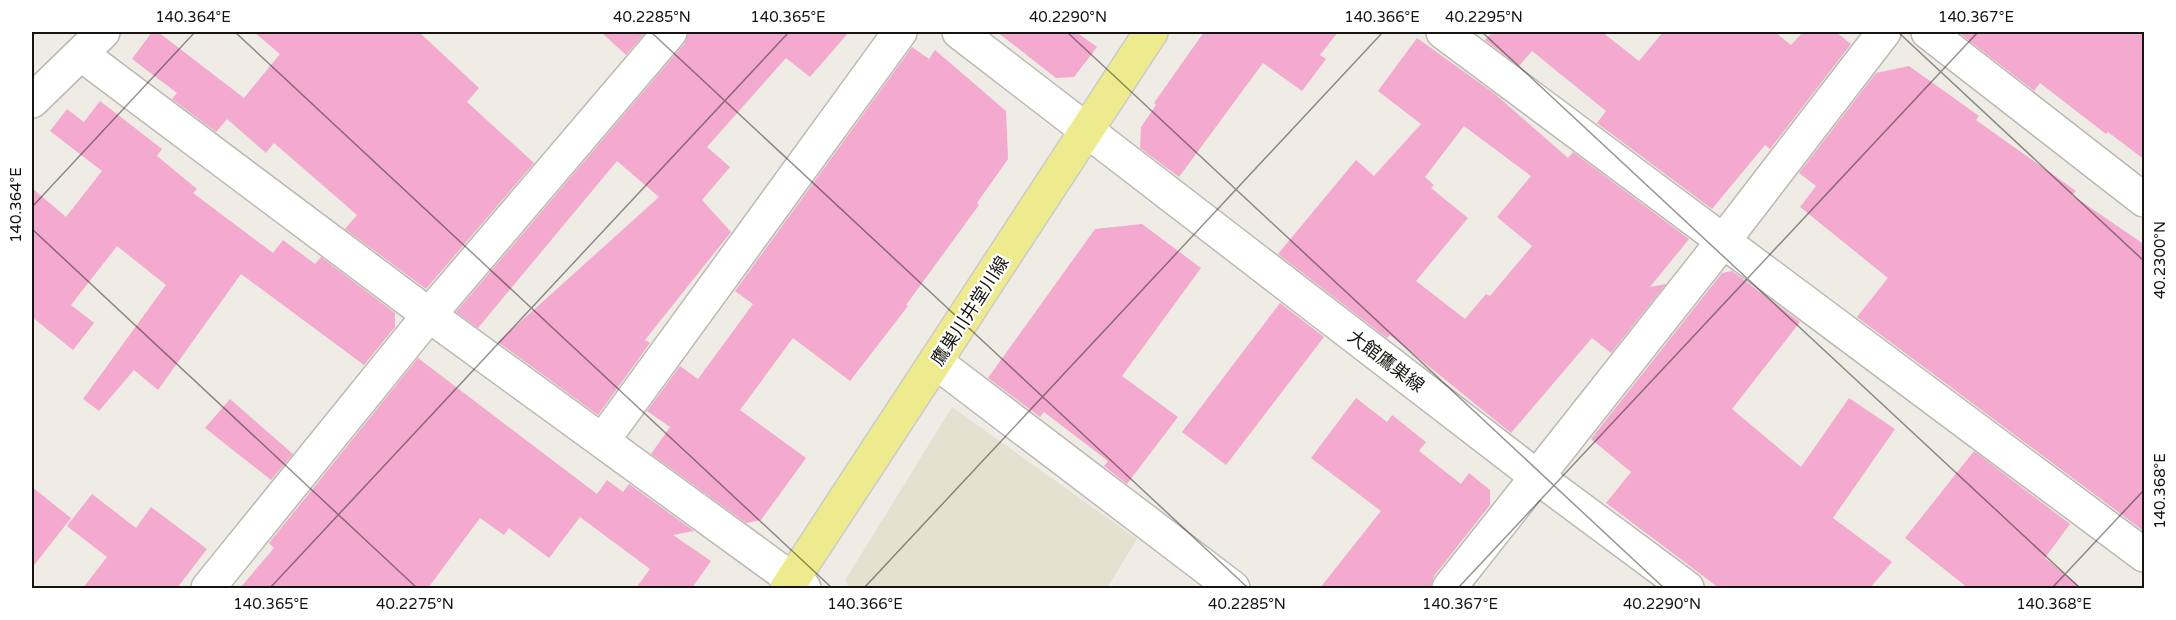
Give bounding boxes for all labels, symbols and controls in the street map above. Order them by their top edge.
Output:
text: 140.364°E [155,8,231,26]
text: 40.2285°N [613,8,691,26]
text: 140.365°E [750,8,826,26]
text: 40.2290°N [1029,8,1107,26]
text: 140.366°E [1344,8,1420,26]
text: 40.2295°N [1445,8,1523,26]
text: 140.367°E [1938,8,2014,26]
text: 140.364°E [7,167,25,243]
text: 40.2300°N [2151,221,2169,299]
street label: 鷹巣川井堂川線 [926,252,1014,370]
street label: 大館鷹巣線 [1343,325,1429,397]
text: 140.368°E [2151,453,2169,529]
text: 140.365°E [233,595,309,613]
text: 40.2275°N [376,595,454,613]
text: 140.366°E [827,595,903,613]
text: 40.2285°N [1208,595,1286,613]
text: 140.367°E [1422,595,1498,613]
text: 40.2290°N [1623,595,1701,613]
text: 140.368°E [2016,595,2092,613]

